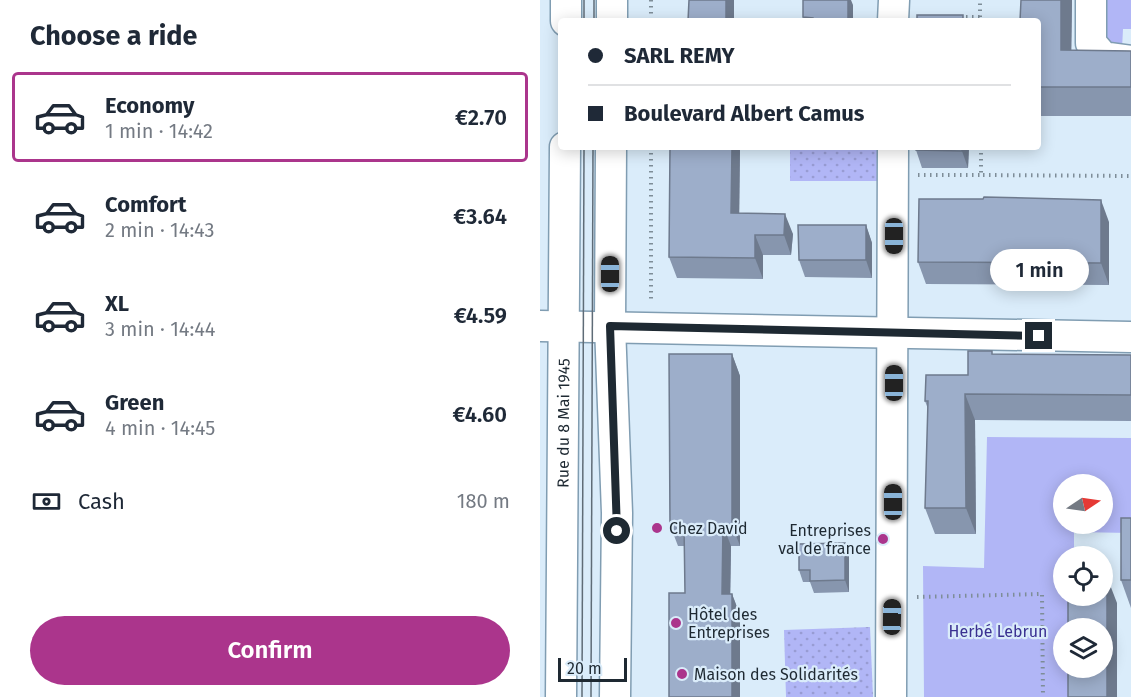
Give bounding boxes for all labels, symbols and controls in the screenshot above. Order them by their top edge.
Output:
text: Choose a ride [30,20,197,52]
text: SARL REMY [624,42,735,69]
icon: car [33,90,87,144]
text: Economy [105,92,194,119]
text: Boulevard Albert Camus [624,100,864,127]
text: €2.70 [455,104,507,131]
text: 1 min · 14:42 [105,119,213,143]
icon: car [33,189,87,243]
text: Comfort [105,191,186,218]
text: €3.64 [453,203,507,230]
text: 2 min · 14:43 [105,218,214,242]
car [885,218,903,254]
callout: 1 min [990,249,1088,291]
car [601,256,619,292]
text: 1 min [1015,258,1064,282]
icon: car [33,288,87,342]
text: XL [105,290,129,317]
text: €4.59 [454,302,507,329]
text: 3 min · 14:44 [105,317,215,341]
route end [1025,322,1052,349]
street label: Rue du 8 Mai 1945 [553,358,573,488]
car [885,365,903,401]
icon: car [33,387,87,441]
text: Green [105,389,164,416]
text: €4.60 [453,401,507,428]
text: 4 min · 14:45 [105,416,215,440]
north arrow [1053,474,1113,534]
map controls [1053,474,1113,678]
car [884,484,902,520]
icon: cash [30,485,63,518]
text: Cash [78,488,125,515]
text: 180 m [457,489,510,513]
route start [603,517,630,544]
place label: Chez David [669,519,748,538]
marker: Chez David [650,521,664,535]
place label: Entreprises val de france [778,521,871,558]
marker: Entreprises val de france [876,532,890,546]
button: locate [1053,546,1113,606]
car [883,599,901,635]
place label: Hôtel des Entreprises [688,605,770,642]
button: Confirm [30,616,510,685]
marker: Hôtel des Entreprises [669,616,683,630]
button: layers [1053,618,1113,678]
park label: Herbé Lebrun [949,622,1047,641]
scale bar [558,655,627,682]
text: 20 m [567,659,602,678]
place label: Maison des Solidarités [694,665,858,684]
marker: Maison des Solidarités [675,667,689,681]

